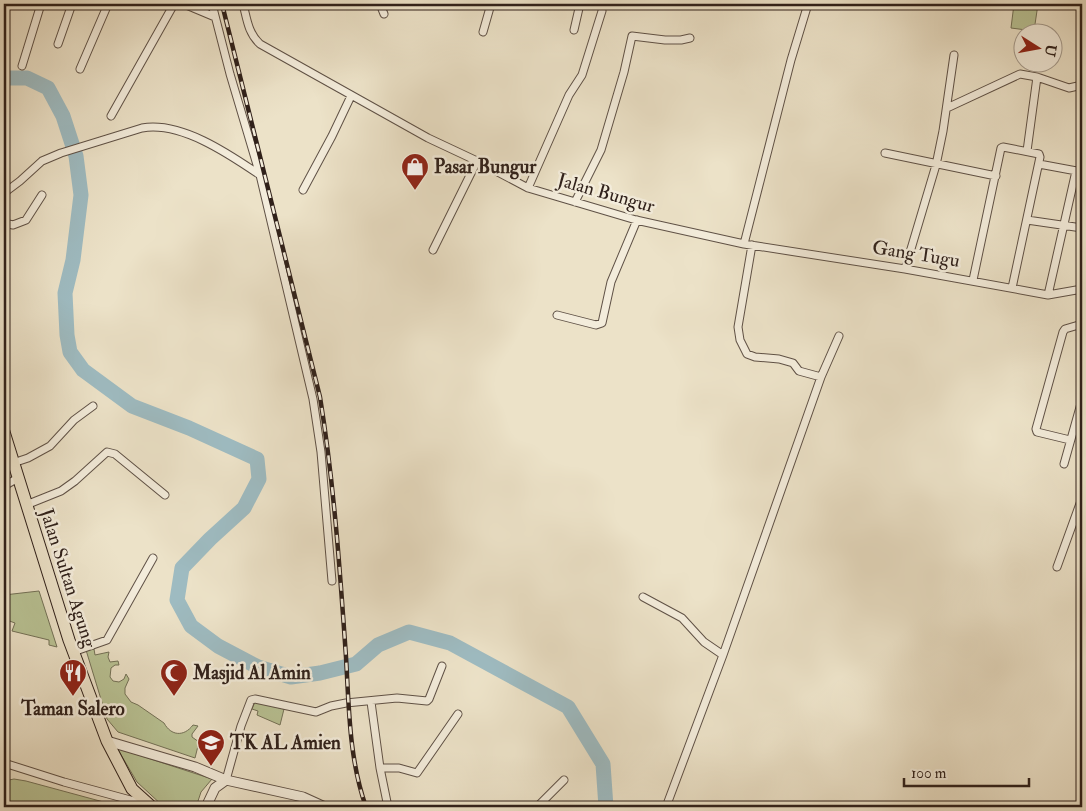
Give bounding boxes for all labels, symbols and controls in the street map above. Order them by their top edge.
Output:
north arrow [1014,22,1064,72]
text: U [1041,43,1060,58]
shop icon: Pasar Bungur [400,152,430,191]
place label: Pasar Bungur [434,155,537,180]
street label: Jalan Bungur [554,167,657,218]
street label: Gang Tugu [871,235,962,273]
street label: Jalan Sultan Agung [34,504,102,651]
restaurant icon: Taman Salero [58,658,88,697]
mosque icon: Masjid Al Amin [159,658,189,697]
place label: Masjid Al Amin [192,661,311,685]
place label: Taman Salero [20,697,125,721]
school or university icon: TK AL Amien [196,728,226,767]
place label: TK AL Amien [229,731,341,755]
scale bar [904,756,1028,788]
text: 100 m [911,764,947,783]

